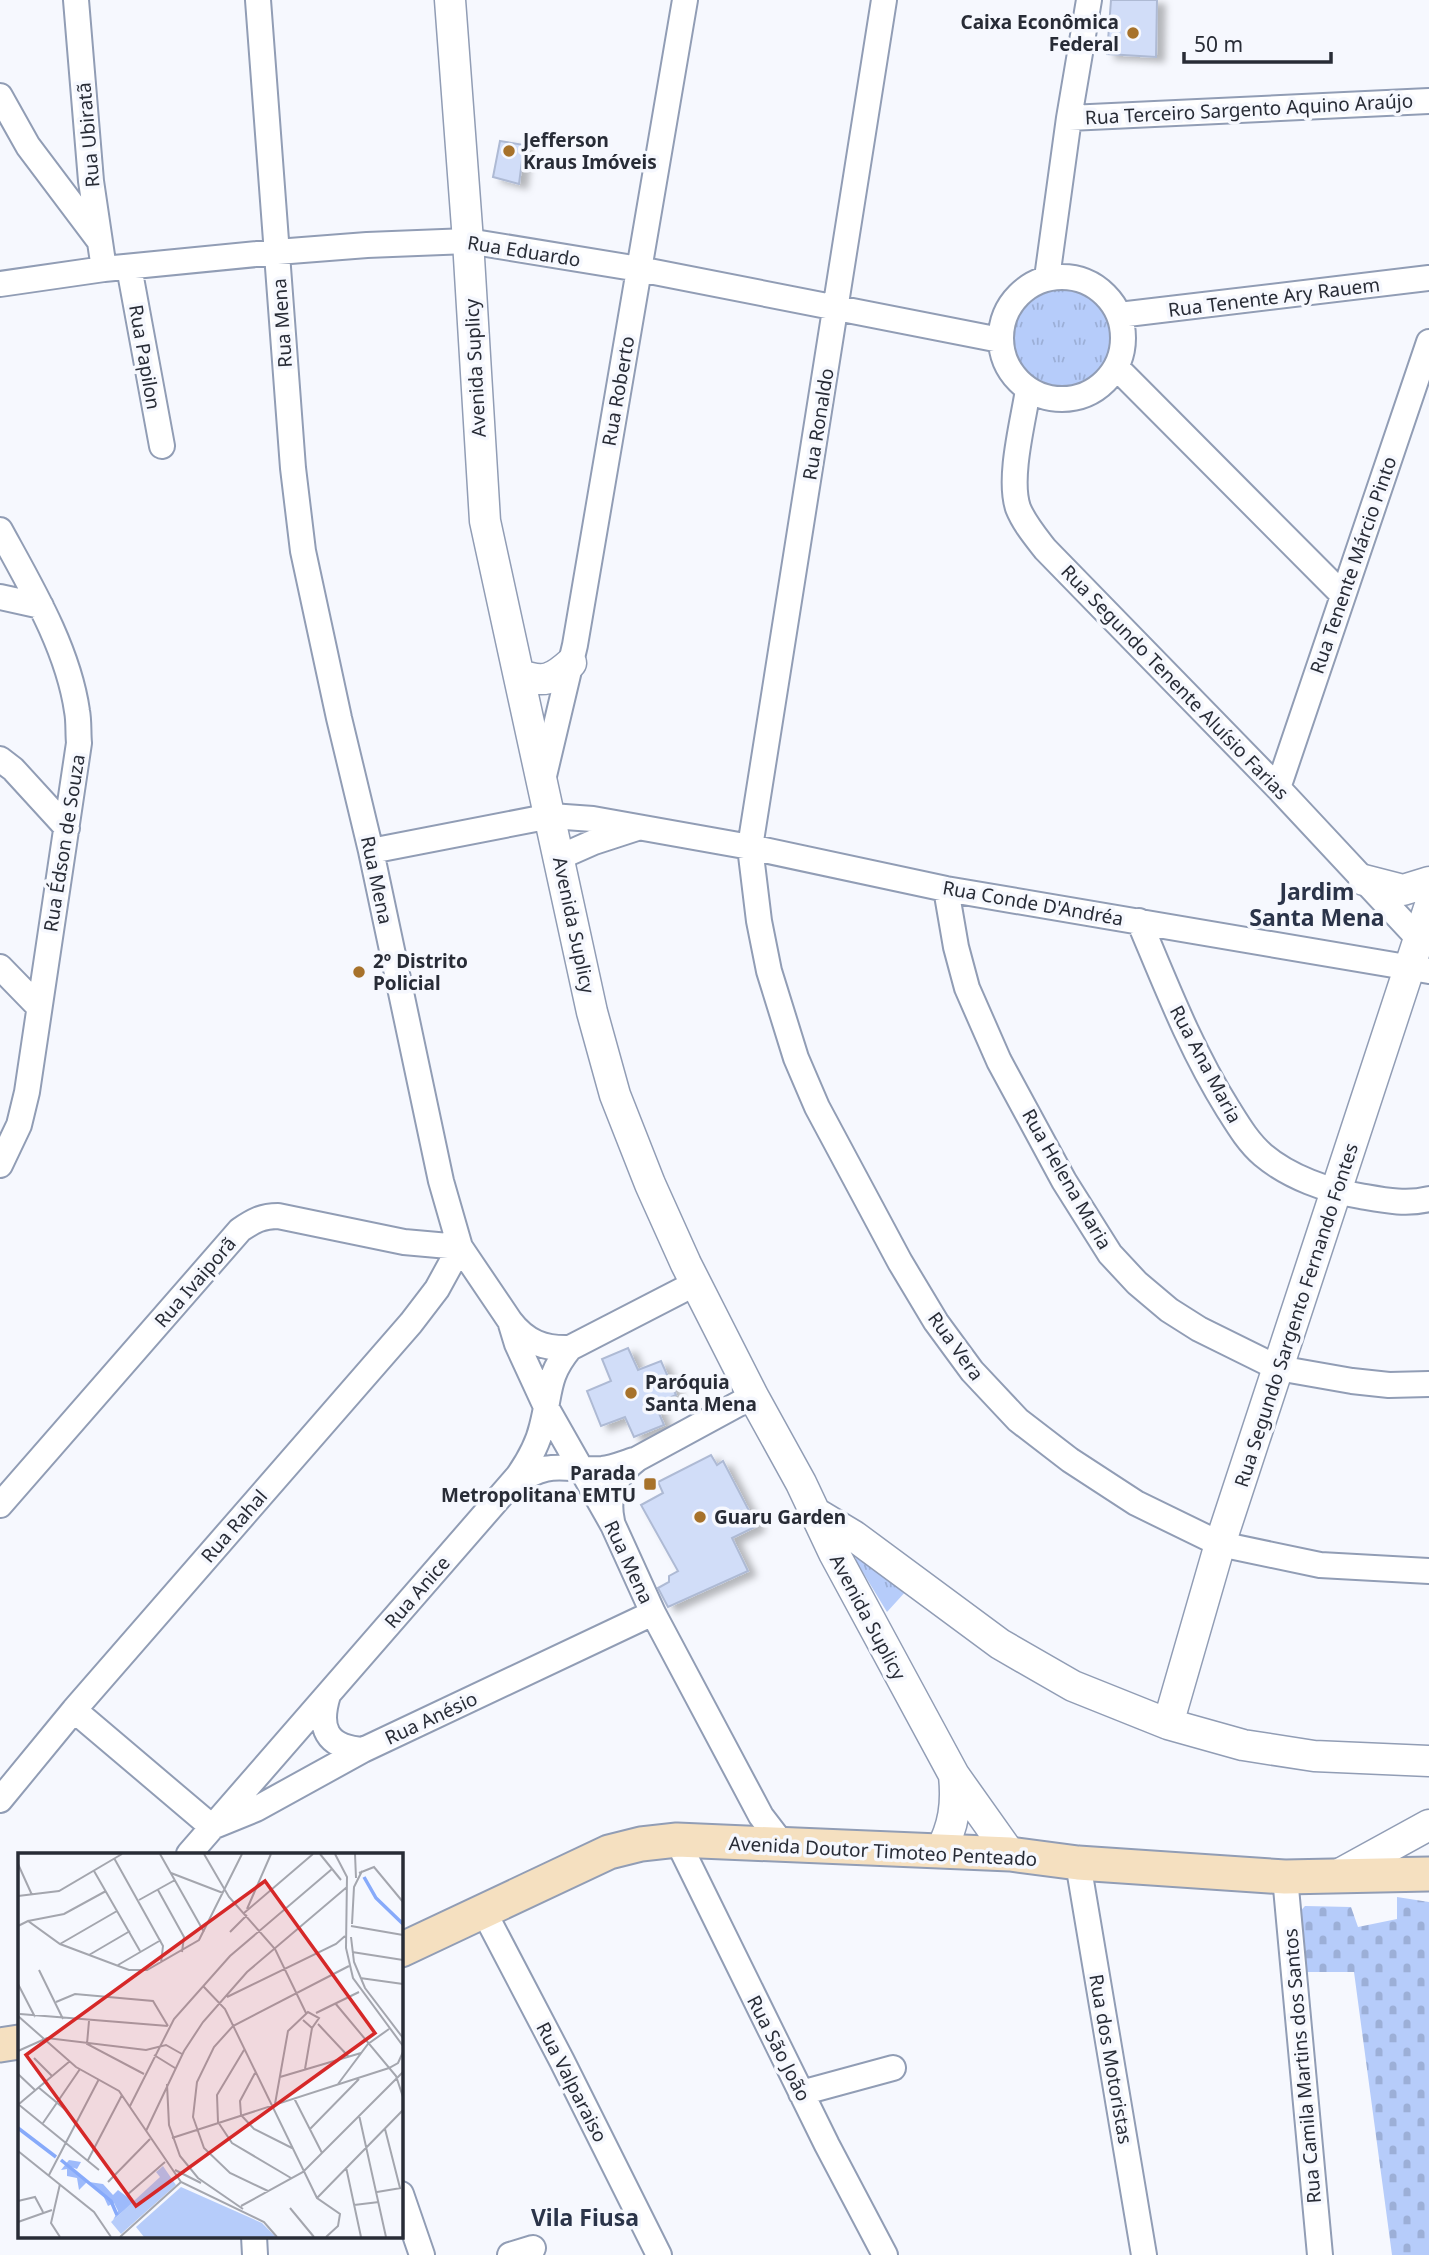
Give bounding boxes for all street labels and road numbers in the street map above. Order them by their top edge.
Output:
street label: Rua Ubiratã [70,81,106,189]
street label: Rua Terceiro Sargento Aquino Araújo [1084,87,1414,131]
street label: Rua Eduardo [465,229,583,273]
street label: Rua Tenente Ary Rauem [1167,271,1381,323]
street label: Rua Mena [266,277,298,369]
street label: Avenida Suplicy [458,298,492,438]
street label: Rua Papilon [123,303,167,411]
street label: Rua Roberto [596,334,640,448]
street label: Rua Ronaldo [796,366,840,482]
street label: Rua Tenente Márcio Pinto [1304,453,1402,677]
street label: Rua Segundo Tenente Aluísio Farias [1055,559,1295,805]
street label: Rua Édson de Souza [37,752,91,934]
street label: Rua Mena [355,834,399,926]
street label: Avenida Suplicy [547,854,601,996]
street label: Rua Conde D'Andréa [941,874,1125,932]
street label: Rua Ana Maria [1164,1001,1248,1127]
street label: Rua Helena Maria [1016,1104,1118,1254]
street label: Rua Segundo Sargento Fernando Fontes [1228,1140,1364,1490]
street label: Rua Ivaiporã [148,1231,242,1333]
street label: Rua Vera [922,1306,990,1386]
street label: Rua Rahal [195,1484,273,1568]
street label: Rua Mena [598,1516,660,1608]
street label: Rua Anice [378,1550,456,1634]
street label: Avenida Suplicy [824,1550,912,1685]
street label: Rua Anésio [381,1685,481,1751]
street label: Avenida Doutor Timoteo Penteado [728,1830,1038,1872]
street label: Rua Camila Martins dos Santos [1277,1927,1327,2205]
street label: Rua dos Motoristas [1083,1972,1139,2146]
street label: Rua São João [741,1991,817,2105]
street label: Rua Valparaiso [531,2017,613,2147]

